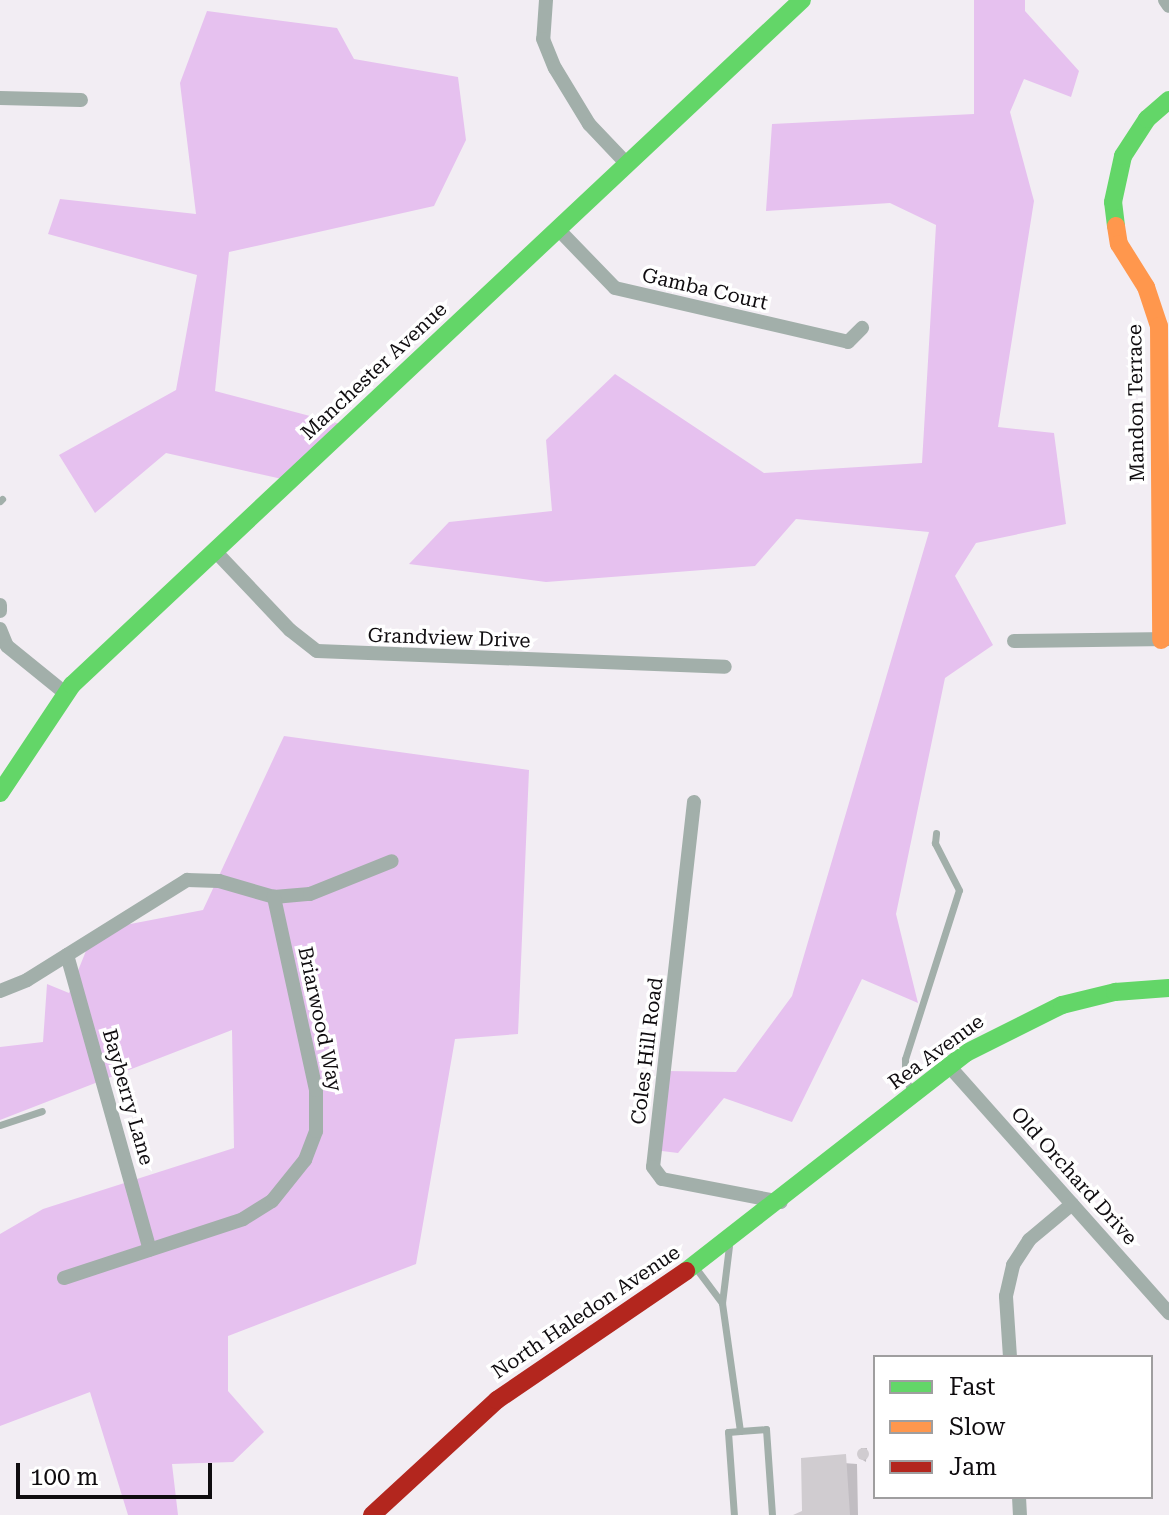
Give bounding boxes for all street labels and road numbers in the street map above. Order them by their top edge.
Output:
street label: Gamba Court [640,263,770,315]
street label: Manchester Avenue [296,297,452,445]
street label: Mandon Terrace [1123,324,1149,482]
street label: Grandview Drive [367,623,531,653]
street label: Briarwood Way [293,944,347,1094]
street label: Coles Hill Road [626,976,668,1126]
street label: Rea Avenue [884,1009,988,1095]
street label: Bayberry Lane [97,1026,159,1168]
street label: Old Orchard Drive [1006,1102,1142,1250]
street label: North Haledon Avenue [488,1240,684,1384]

